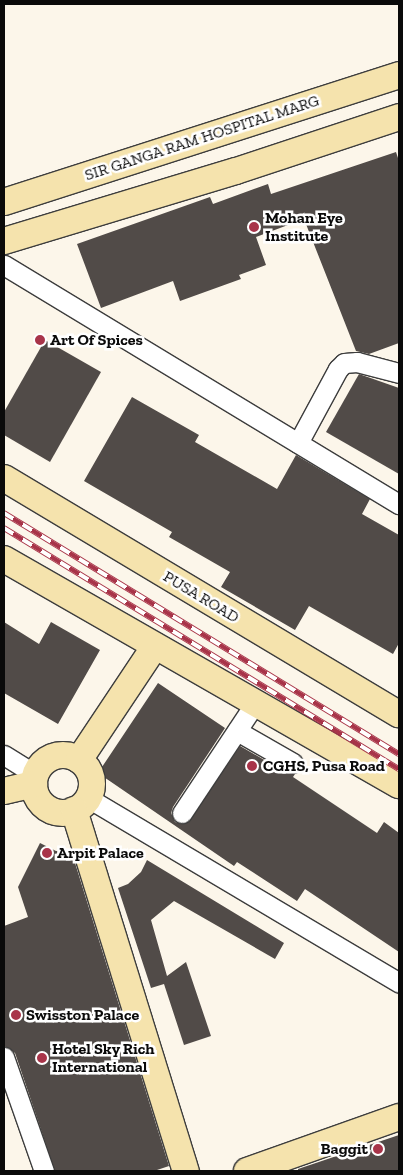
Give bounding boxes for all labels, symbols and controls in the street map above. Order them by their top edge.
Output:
street label: SIR GANGA RAM HOSPITAL MARG [82,91,322,185]
place label: Mohan Eye Institute [265,208,343,246]
marker: Mohan Eye Institute [247,220,261,234]
place label: Art Of Spices [50,330,143,350]
marker: Art Of Spices [34,334,46,346]
street label: PUSA ROAD [159,567,243,627]
place label: CGHS, Pusa Road [263,756,385,776]
marker: CGHS, Pusa Road [245,759,259,773]
place label: Arpit Palace [57,843,144,863]
marker: Arpit Palace [41,847,53,859]
place label: Swisston Palace [26,1005,139,1025]
marker: Swisston Palace [10,1009,22,1021]
place label: Hotel Sky Rich International [52,1039,155,1077]
marker: Hotel Sky Rich International [36,1052,48,1064]
place label: Baggit [321,1139,368,1159]
marker: Baggit [372,1143,384,1155]

